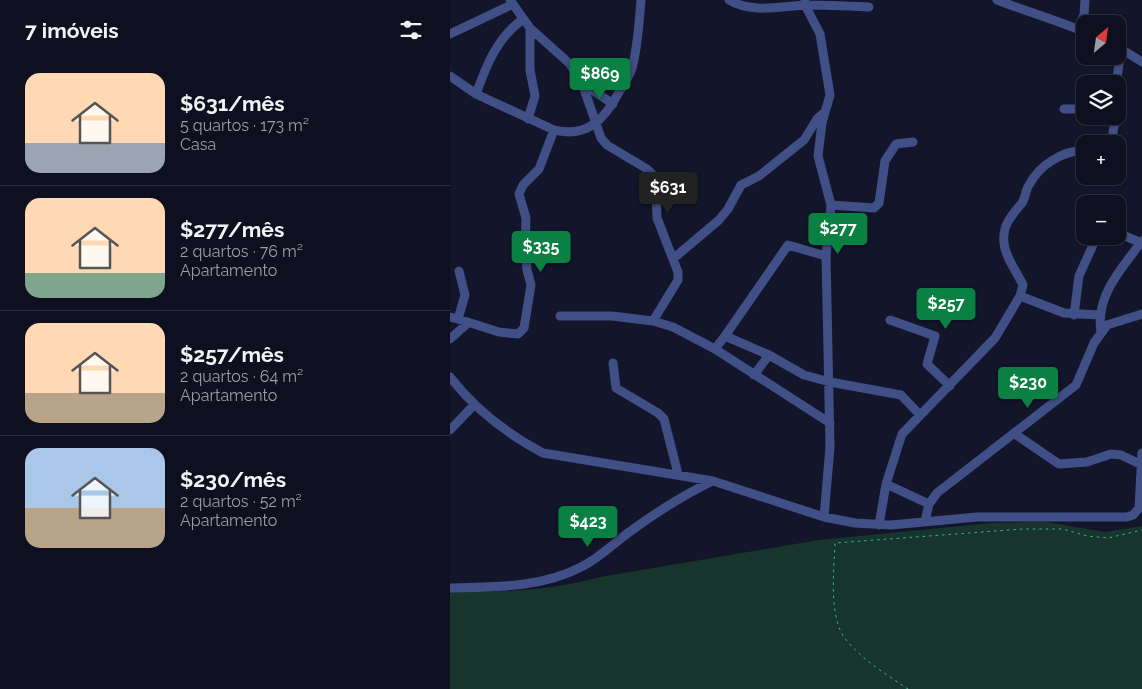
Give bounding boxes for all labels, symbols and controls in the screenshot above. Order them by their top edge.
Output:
north arrow [1076,15,1126,65]
map controls [1076,15,1126,245]
icon: filters [397,16,425,44]
text: 7 imóveis [25,18,119,43]
pin: $869 [570,58,630,100]
text: $869 [581,64,619,83]
button: layers [1076,75,1126,125]
text: $631/mês [180,91,285,116]
icon: home [65,93,125,153]
text: 5 quartos · 173 m² [180,116,309,135]
text: Casa [180,135,216,154]
button: + [1076,135,1126,185]
pin: $631 [638,172,698,214]
text: $631 [650,178,686,197]
button: − [1076,195,1126,245]
pin: $277 [808,212,868,255]
text: $277/mês [180,217,284,242]
icon: home [65,218,125,278]
text: $277 [819,219,857,238]
pin: $335 [511,230,571,273]
text: $335 [523,237,559,256]
text: 2 quartos · 76 m² [180,242,303,261]
text: Apartamento [180,261,277,280]
pin: $257 [916,288,976,330]
text: $257 [927,294,965,313]
text: $257/mês [180,342,284,367]
icon: home [65,343,125,403]
pin: $230 [998,366,1058,409]
text: 2 quartos · 64 m² [180,367,303,386]
text: $230 [1009,373,1047,392]
text: Apartamento [180,386,277,405]
text: $230/mês [180,467,286,492]
icon: home [65,468,125,528]
text: 2 quartos · 52 m² [180,492,302,511]
pin: $423 [558,506,618,548]
text: Apartamento [180,511,277,530]
text: $423 [569,512,607,531]

